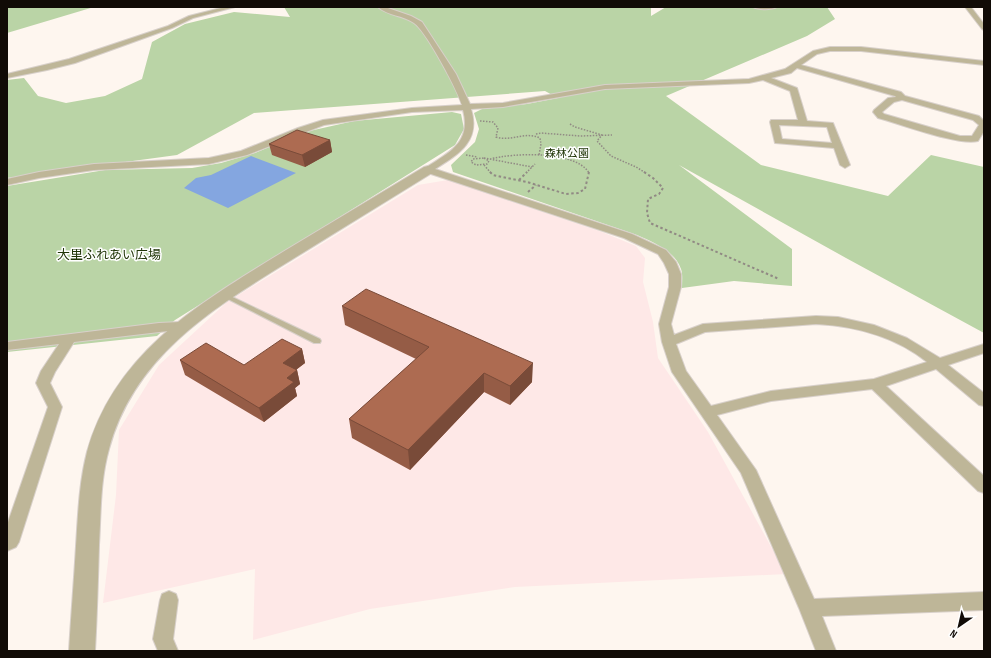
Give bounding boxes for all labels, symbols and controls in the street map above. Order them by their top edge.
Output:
park label: 森林公園 [545,147,589,160]
park label: 大里ふれあい広場 [57,247,161,263]
north arrow [939,606,979,646]
text: N [948,627,960,641]

